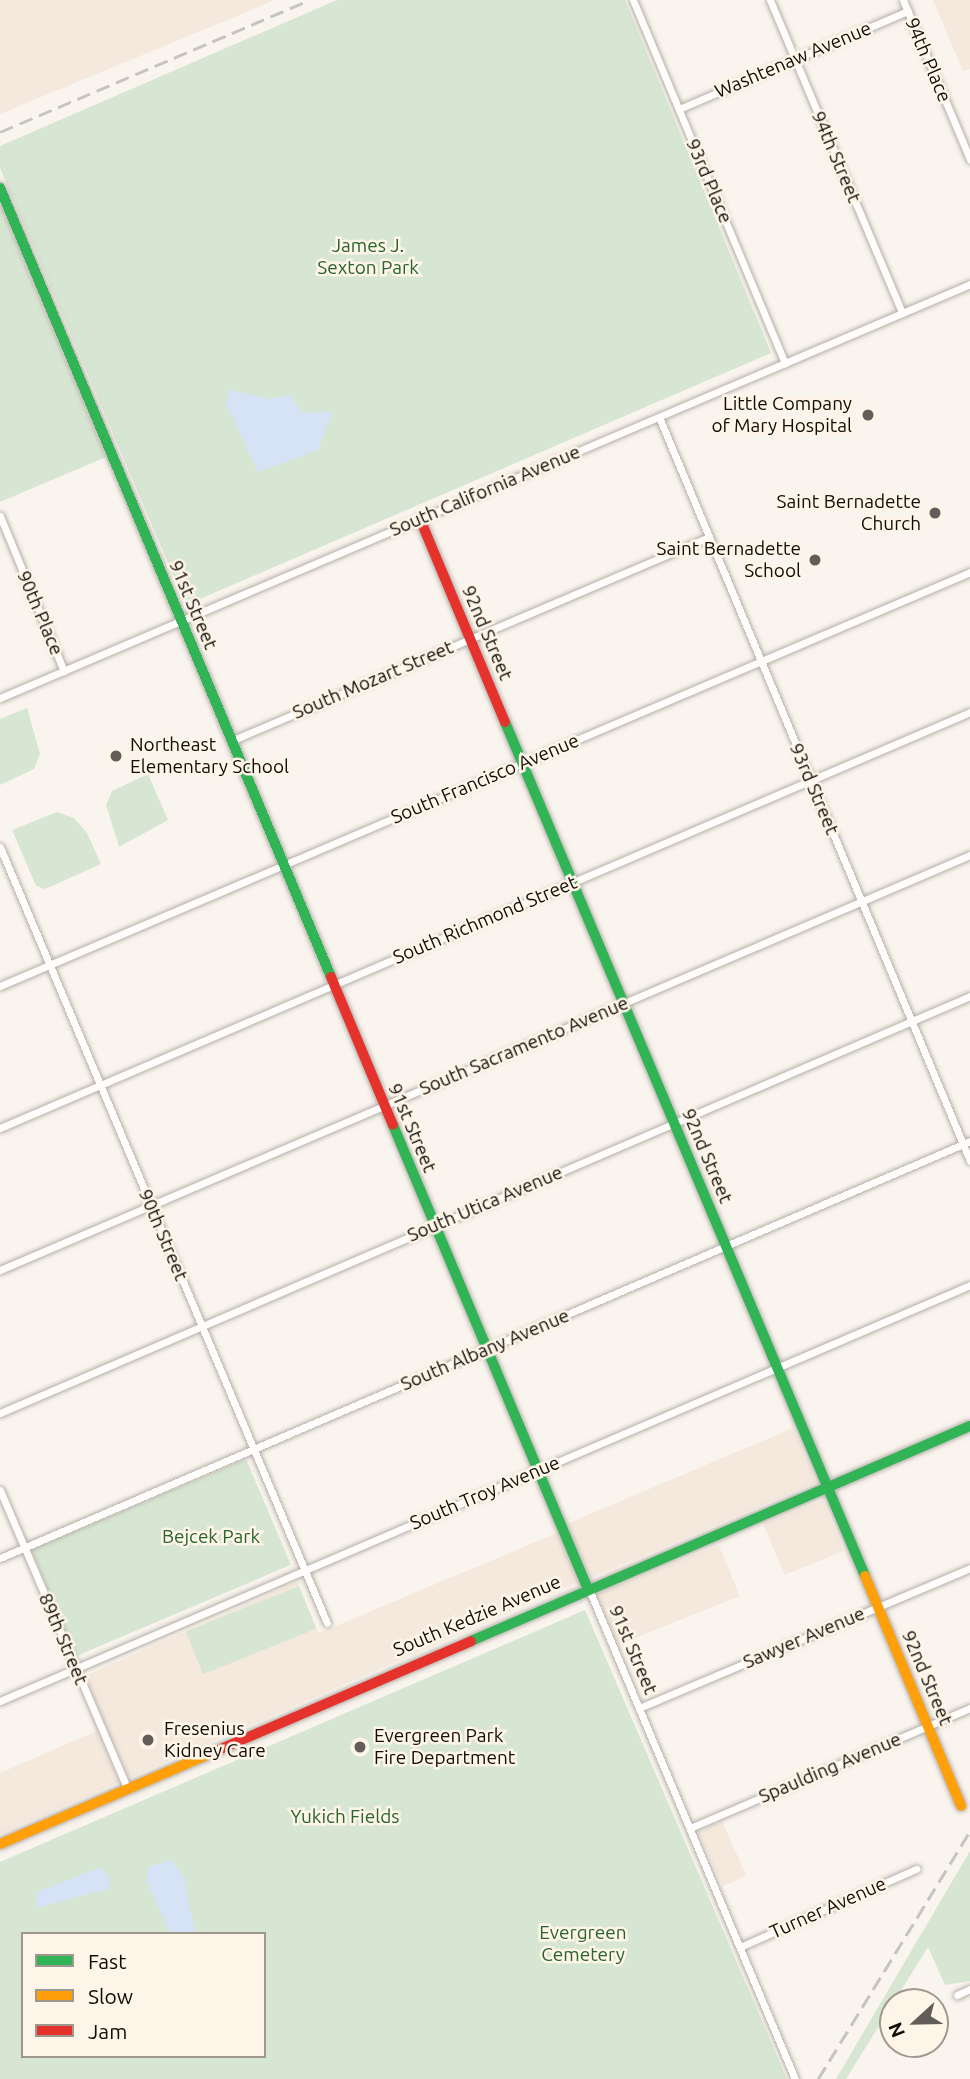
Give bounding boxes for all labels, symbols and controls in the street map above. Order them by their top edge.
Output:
street label: 94th Place [900,14,956,106]
street label: Washtenaw Avenue [711,17,875,103]
street label: 94th Street [807,108,865,206]
street label: 93rd Place [681,135,737,227]
park label: James J. Sexton Park [317,235,419,279]
place label: Little Company of Mary Hospital [711,393,852,437]
marker: Little Company of Mary Hospital [858,405,878,425]
street label: South California Avenue [386,441,584,541]
place label: Saint Bernadette Church [777,491,921,535]
marker: Saint Bernadette Church [927,505,943,521]
place label: Saint Bernadette School [657,538,801,582]
marker: Saint Bernadette School [807,552,823,568]
street label: 91st Street [164,557,222,653]
street label: 90th Place [12,567,68,659]
street label: 92nd Street [457,582,517,684]
street label: South Mozart Street [289,636,457,724]
street label: South Francisco Avenue [388,729,582,829]
place label: Northeast Elementary School [130,734,289,778]
street label: 93rd Street [785,740,843,838]
marker: Northeast Elementary School [108,748,124,764]
street label: South Richmond Street [390,871,580,969]
street label: South Sacramento Avenue [416,992,632,1100]
street label: 91st Street [383,1080,441,1176]
street label: 92nd Street [677,1105,737,1207]
street label: South Utica Avenue [404,1161,566,1247]
street label: 90th Street [134,1186,192,1284]
street label: South Albany Avenue [397,1304,573,1396]
street label: South Troy Avenue [407,1451,563,1535]
park label: Bejcek Park [162,1526,260,1548]
street label: South Kedzie Avenue [390,1570,564,1662]
street label: 89th Street [34,1590,92,1688]
street label: 91st Street [604,1602,662,1698]
street label: Sawyer Avenue [740,1602,868,1674]
street label: 92nd Street [897,1627,957,1729]
place label: Fresenius Kidney Care [164,1718,266,1762]
place label: Evergreen Park Fire Department [374,1725,515,1769]
street label: Spaulding Avenue [755,1728,905,1808]
marker: Fresenius Kidney Care [138,1730,158,1750]
marker: Evergreen Park Fire Department [352,1739,368,1755]
park label: Yukich Fields [290,1806,400,1828]
street label: Turner Avenue [766,1872,890,1944]
park label: Evergreen Cemetery [539,1922,627,1966]
legend [21,1932,266,2058]
text: Fast [88,1949,126,1973]
text: Slow [88,1984,133,2008]
north arrow [879,1988,949,2058]
text: Jam [88,2019,127,2043]
text: N [884,2019,909,2041]

